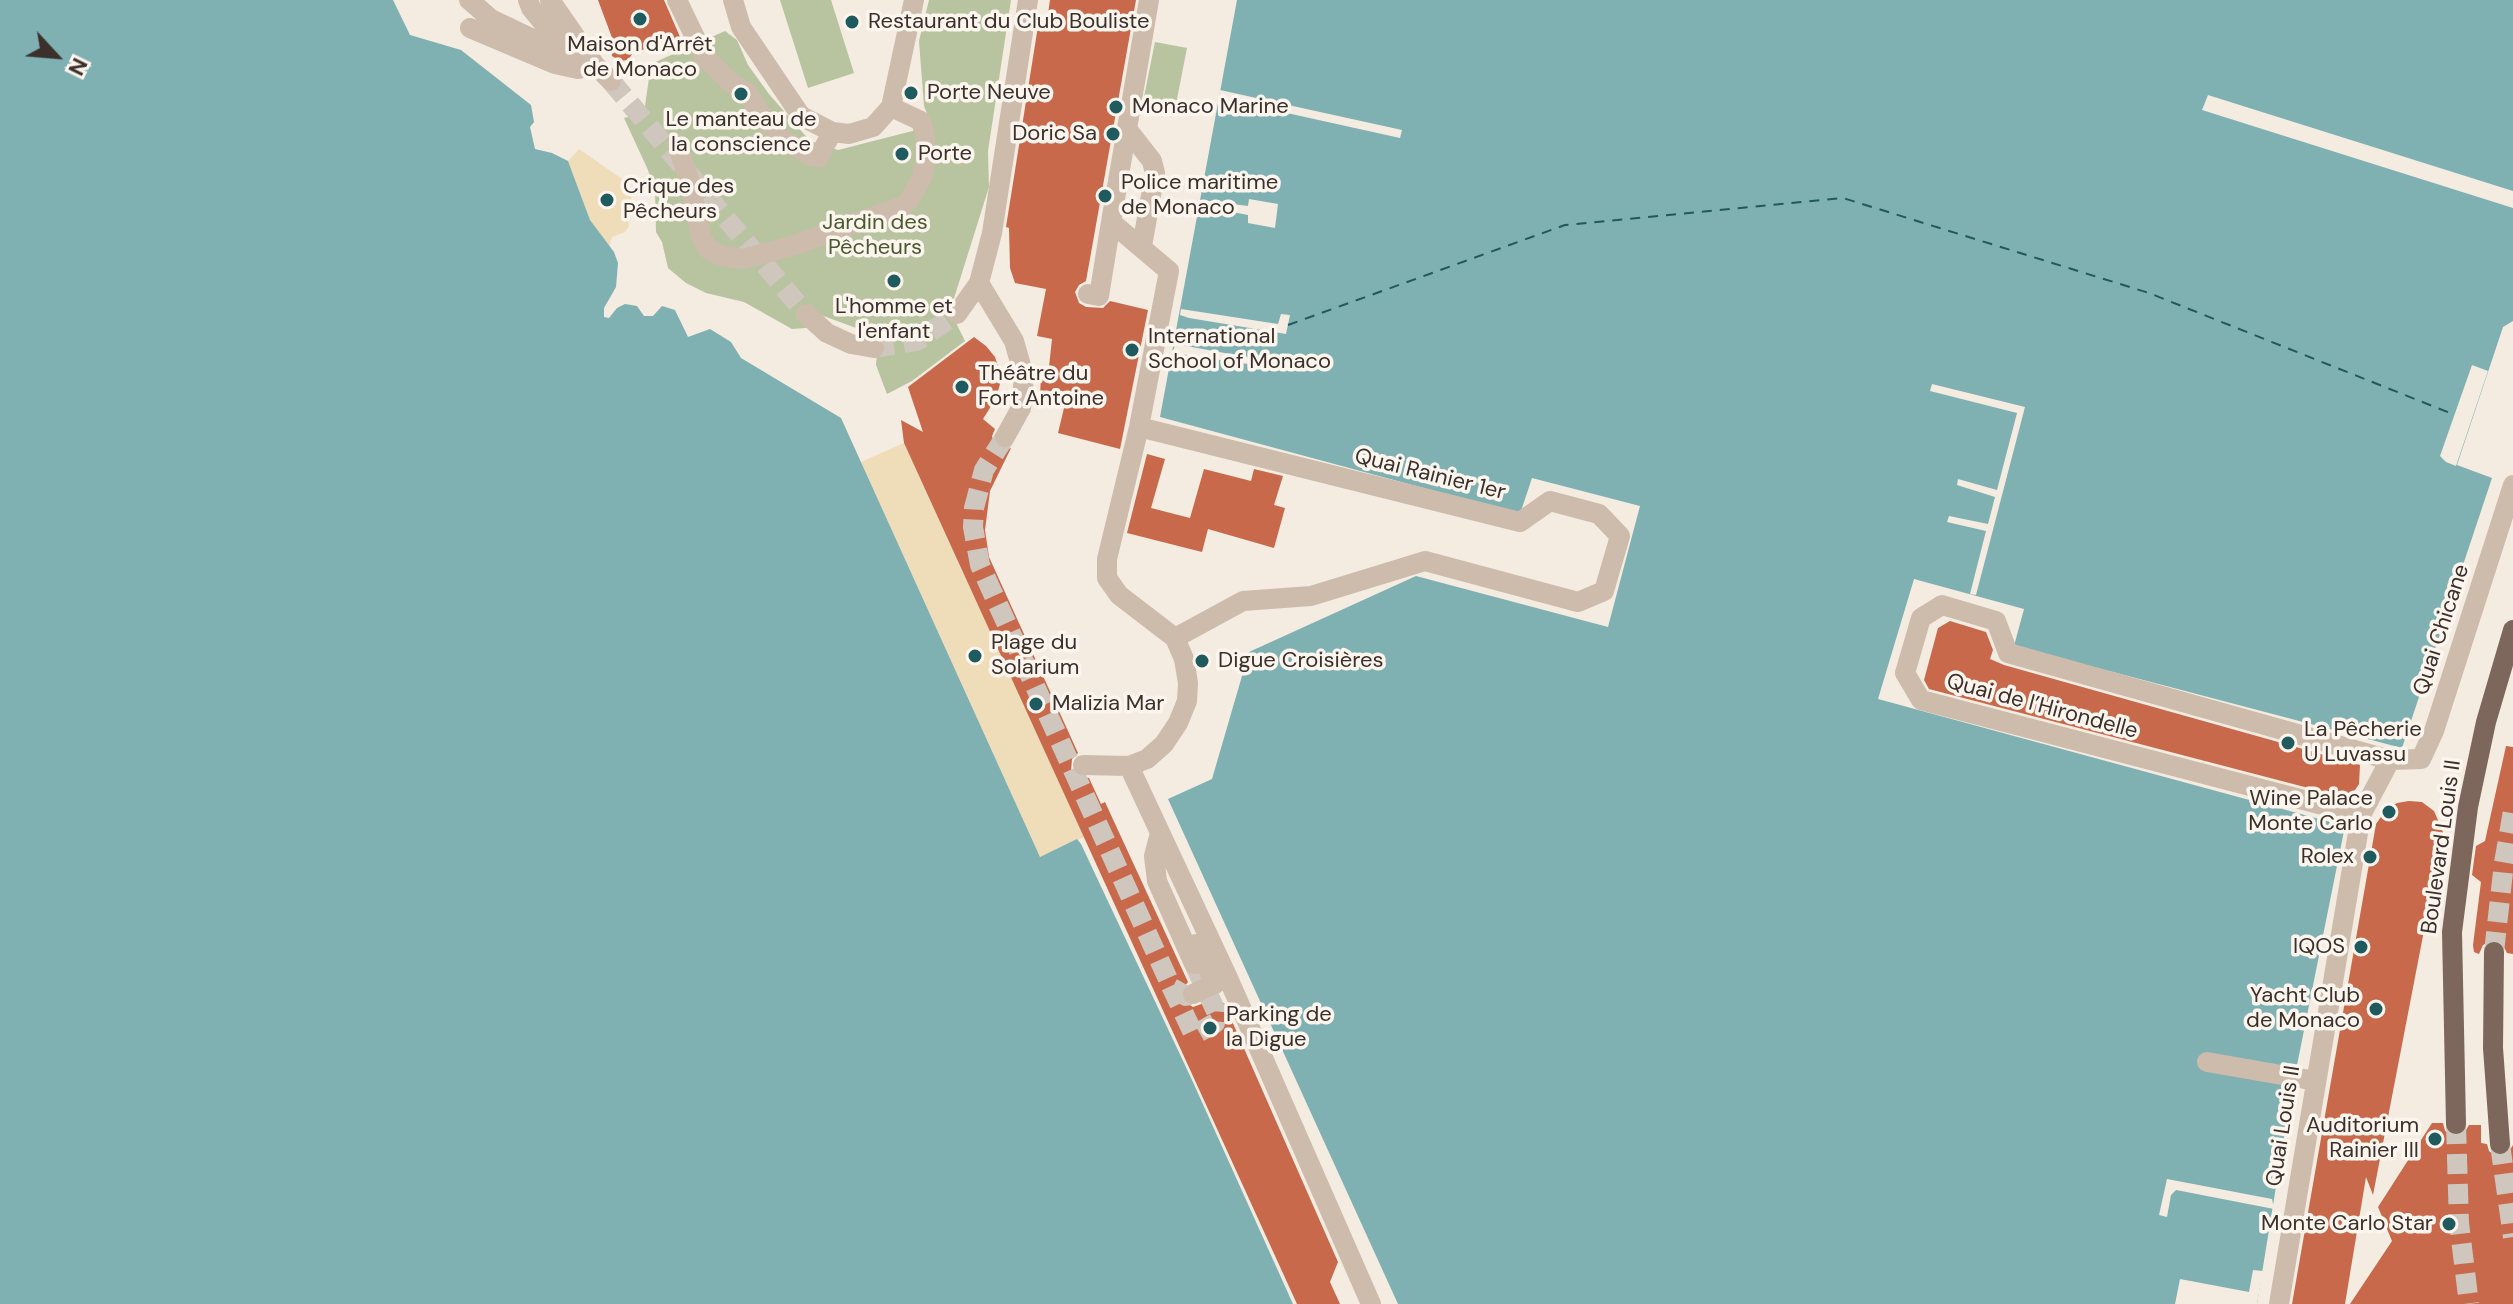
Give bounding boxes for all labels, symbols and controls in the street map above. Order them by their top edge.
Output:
place label: Restaurant du Club Bouliste [868,9,1150,35]
marker: Maison d'Arrêt de Monaco [631,10,649,28]
marker: Restaurant du Club Bouliste [843,13,861,31]
north arrow [16,16,96,96]
place label: Maison d'Arrêt de Monaco [567,32,713,84]
text: N [61,53,95,80]
place label: Porte Neuve [927,80,1051,106]
marker: Porte Neuve [902,84,920,102]
marker: Le manteau de la conscience [732,85,750,103]
place label: Monaco Marine [1132,94,1289,120]
marker: Monaco Marine [1107,98,1125,116]
place label: Le manteau de la conscience [665,107,817,158]
place label: Doric Sa [1012,121,1097,147]
marker: Doric Sa [1104,125,1122,143]
place label: Porte [918,141,972,167]
marker: Porte [893,145,911,163]
place label: Police maritime de Monaco [1121,170,1278,222]
place label: Crique des Pêcheurs [623,174,734,226]
marker: Police maritime de Monaco [1096,187,1114,205]
marker: Crique des Pêcheurs [598,191,616,209]
park label: Jardin des Pêcheurs [822,210,928,262]
marker: L'homme et l'enfant [885,272,903,290]
place label: L'homme et l'enfant [835,294,953,346]
place label: International School of Monaco [1148,324,1331,376]
marker: International School of Monaco [1123,341,1141,359]
place label: Théâtre du Fort Antoine [978,361,1104,412]
marker: Théâtre du Fort Antoine [953,378,971,396]
street label: Quai Rainier 1er [1352,443,1508,507]
street label: Quai Chicane [2408,561,2476,699]
place label: Plage du Solarium [991,630,1079,682]
marker: Plage du Solarium [966,647,984,665]
place label: Digue Croisières [1218,648,1384,674]
marker: Digue Croisières [1193,652,1211,670]
street label: Quai de l’Hirondelle [1944,669,2140,745]
place label: Malizia Mar [1052,691,1164,717]
marker: Malizia Mar [1027,695,1045,713]
place label: La Pêcherie U Luvassu [2304,717,2422,768]
marker: La Pêcherie U Luvassu [2279,734,2297,752]
street label: Boulevard Louis II [2417,758,2467,936]
place label: Wine Palace Monte Carlo [2248,786,2373,838]
marker: Wine Palace Monte Carlo [2380,803,2398,821]
place label: Rolex [2301,844,2354,870]
marker: Rolex [2361,848,2379,866]
place label: IQOS [2293,934,2345,960]
marker: IQOS [2352,938,2370,956]
place label: Yacht Club de Monaco [2246,983,2360,1034]
marker: Yacht Club de Monaco [2367,1000,2385,1018]
place label: Parking de la Digue [1226,1002,1332,1054]
marker: Parking de la Digue [1201,1019,1219,1037]
street label: Quai Louis II [2261,1064,2307,1188]
place label: Auditorium Rainier III [2306,1113,2419,1164]
marker: Auditorium Rainier III [2426,1130,2444,1148]
place label: Monte Carlo Star [2261,1211,2433,1237]
marker: Monte Carlo Star [2440,1215,2458,1233]

